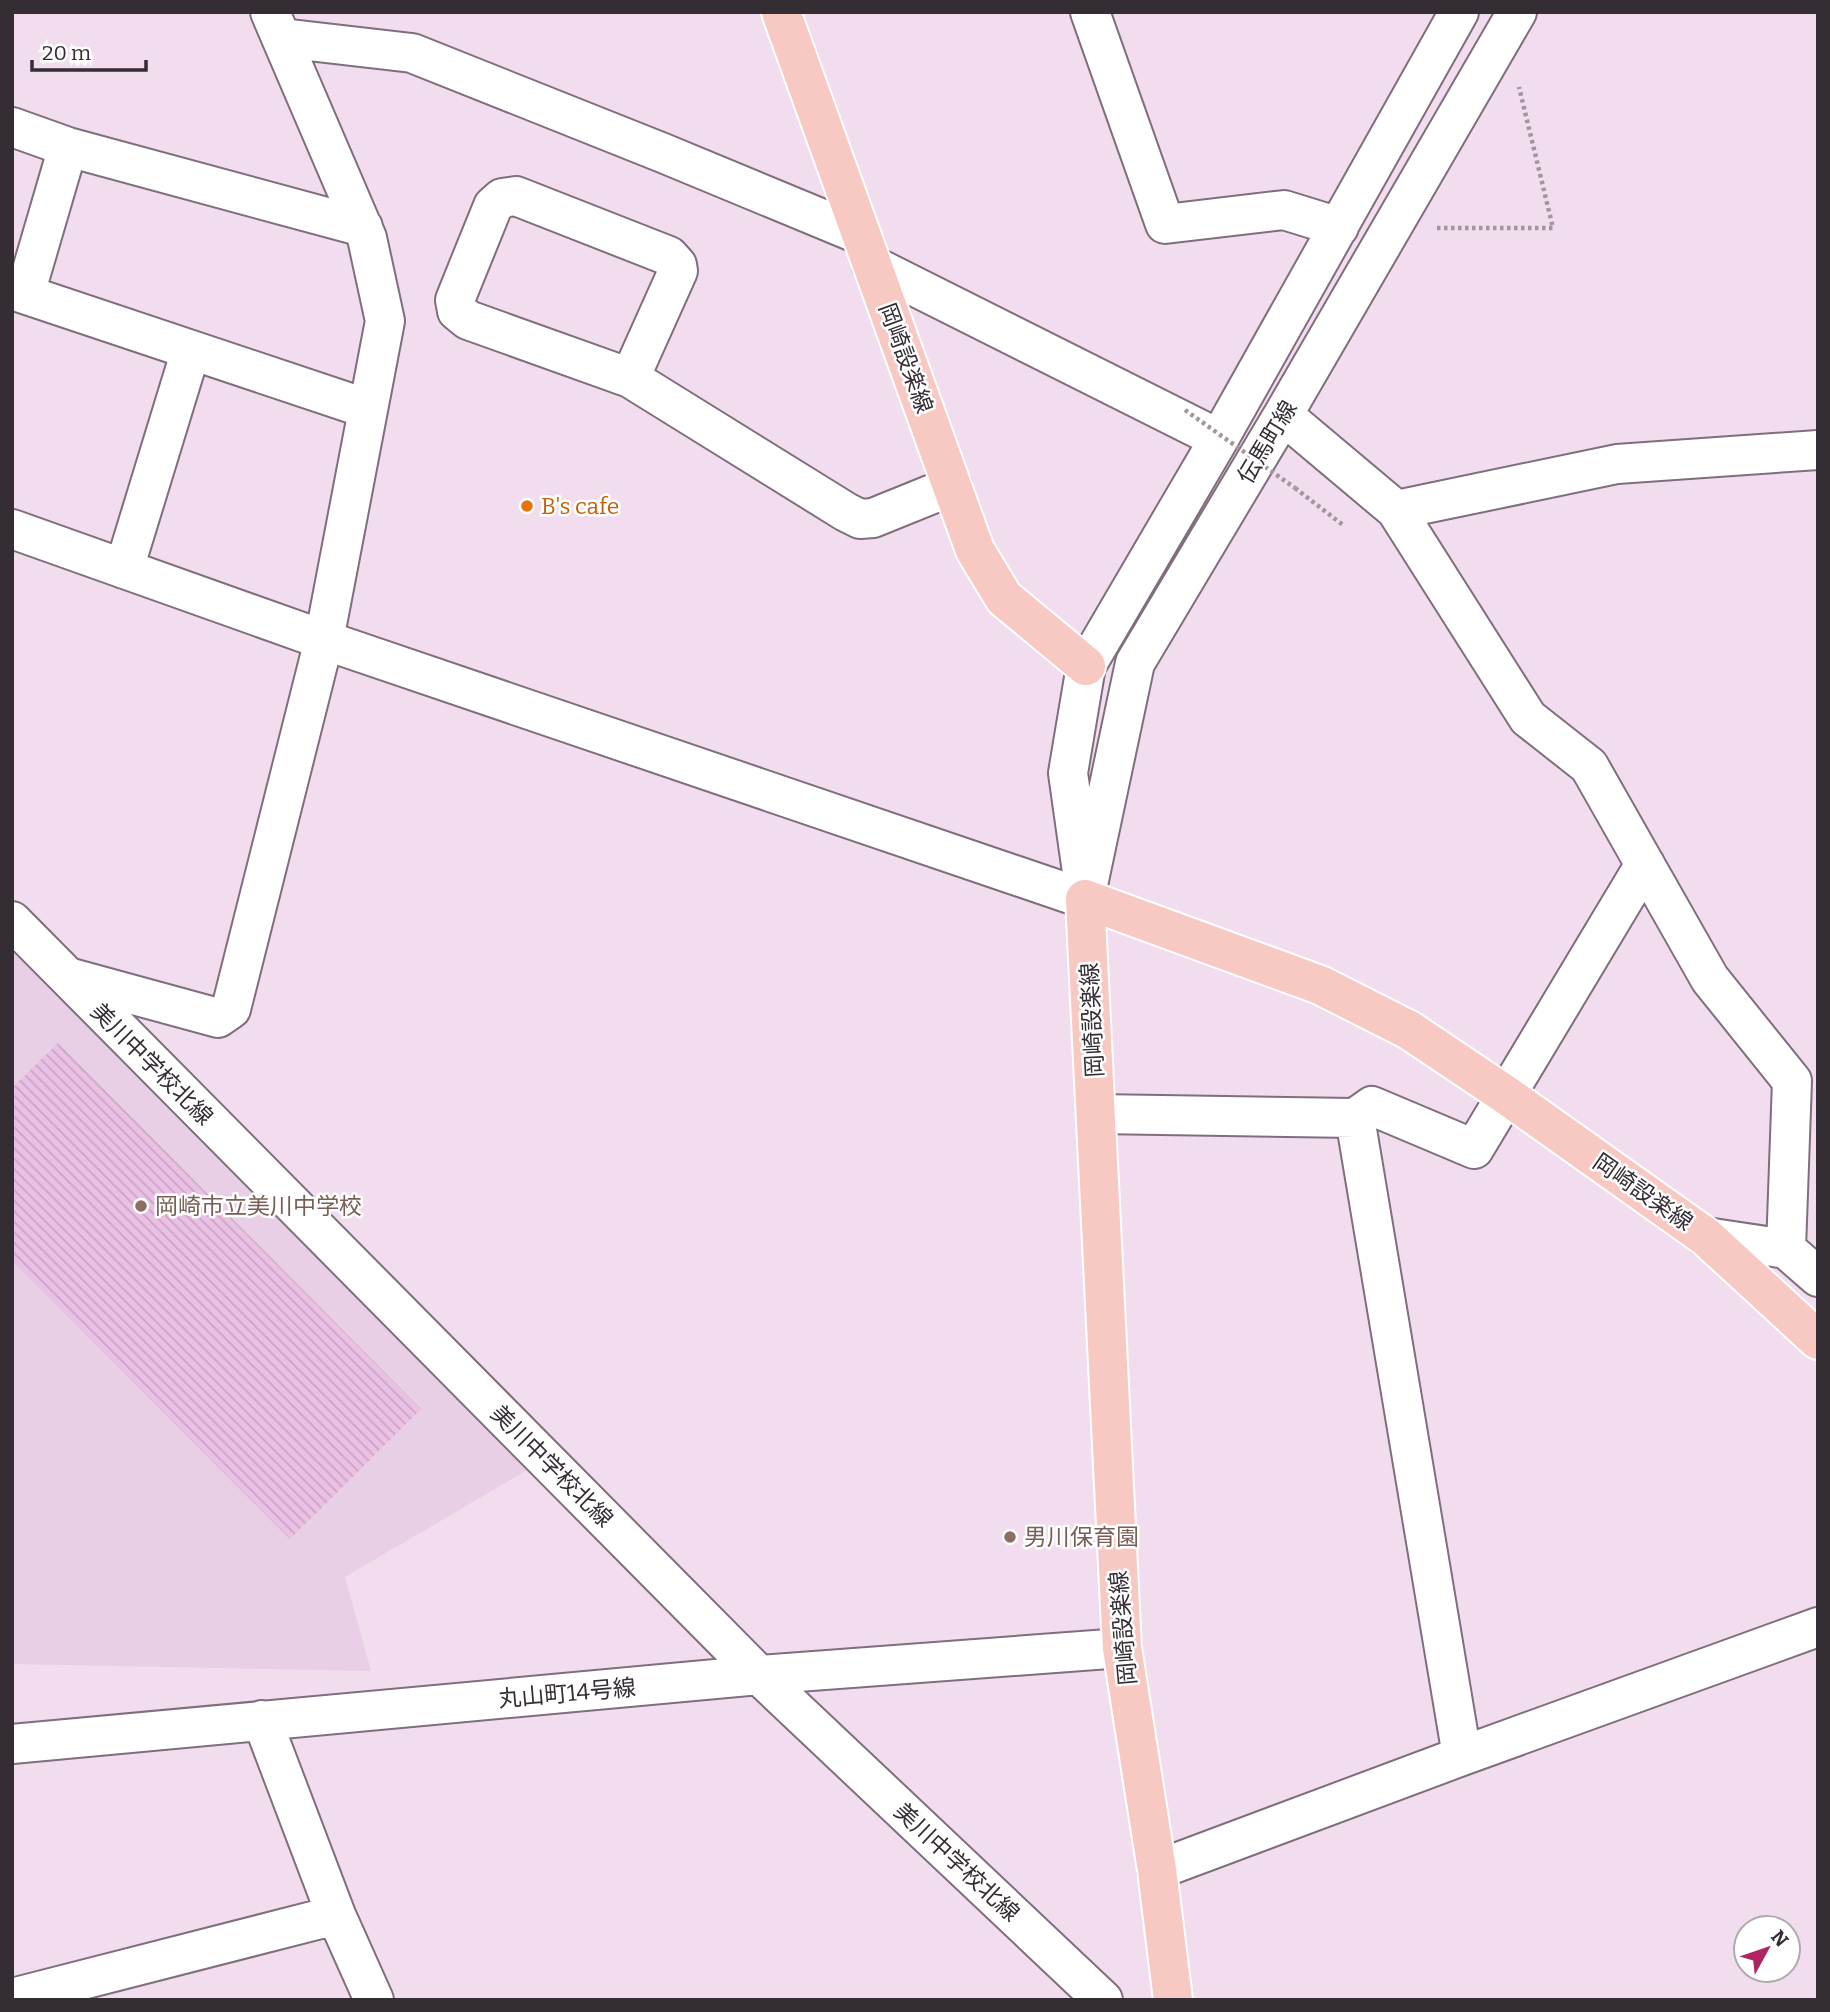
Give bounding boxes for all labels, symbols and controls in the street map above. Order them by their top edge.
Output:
scale bar [32,28,145,72]
text: 20 m [42,40,91,66]
street label: 岡崎設楽線 [873,299,939,417]
street label: 伝馬町線 [1231,395,1303,489]
place label: B's cafe [541,492,619,520]
marker: B's cafe [519,498,535,514]
street label: 岡崎設楽線 [1075,962,1109,1078]
street label: 美川中学校北線 [85,997,219,1131]
street label: 岡崎設楽線 [1588,1148,1698,1236]
place label: 岡崎市立美川中学校 [155,1192,362,1220]
marker: 岡崎市立美川中学校 [133,1198,149,1214]
street label: 美川中学校北線 [485,1399,619,1533]
place label: 男川保育園 [1024,1523,1139,1551]
marker: 男川保育園 [1002,1529,1018,1545]
street label: 岡崎設楽線 [1104,1569,1142,1687]
street label: 丸山町14号線 [497,1673,637,1713]
street label: 美川中学校北線 [889,1797,1025,1927]
north arrow [1732,1914,1802,1984]
text: N [1766,1925,1793,1952]

